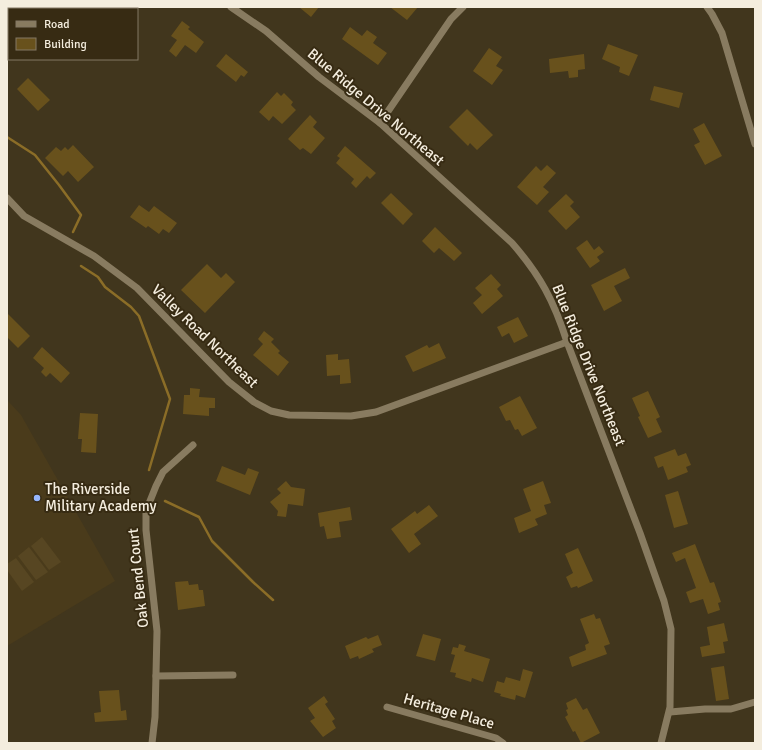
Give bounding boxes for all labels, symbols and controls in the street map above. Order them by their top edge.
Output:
legend [8,8,138,60]
text: Road [44,17,70,32]
text: Building [44,37,87,52]
street label: Blue Ridge Drive Northeast [304,44,448,170]
street label: Valley Road Northeast [148,280,262,392]
street label: Blue Ridge Drive Northeast [548,281,630,449]
place label: The Riverside Military Academy [45,480,156,515]
marker: The Riverside Military Academy [32,493,42,503]
street label: Oak Bend Court [124,527,152,629]
street label: Heritage Place [401,689,497,733]

